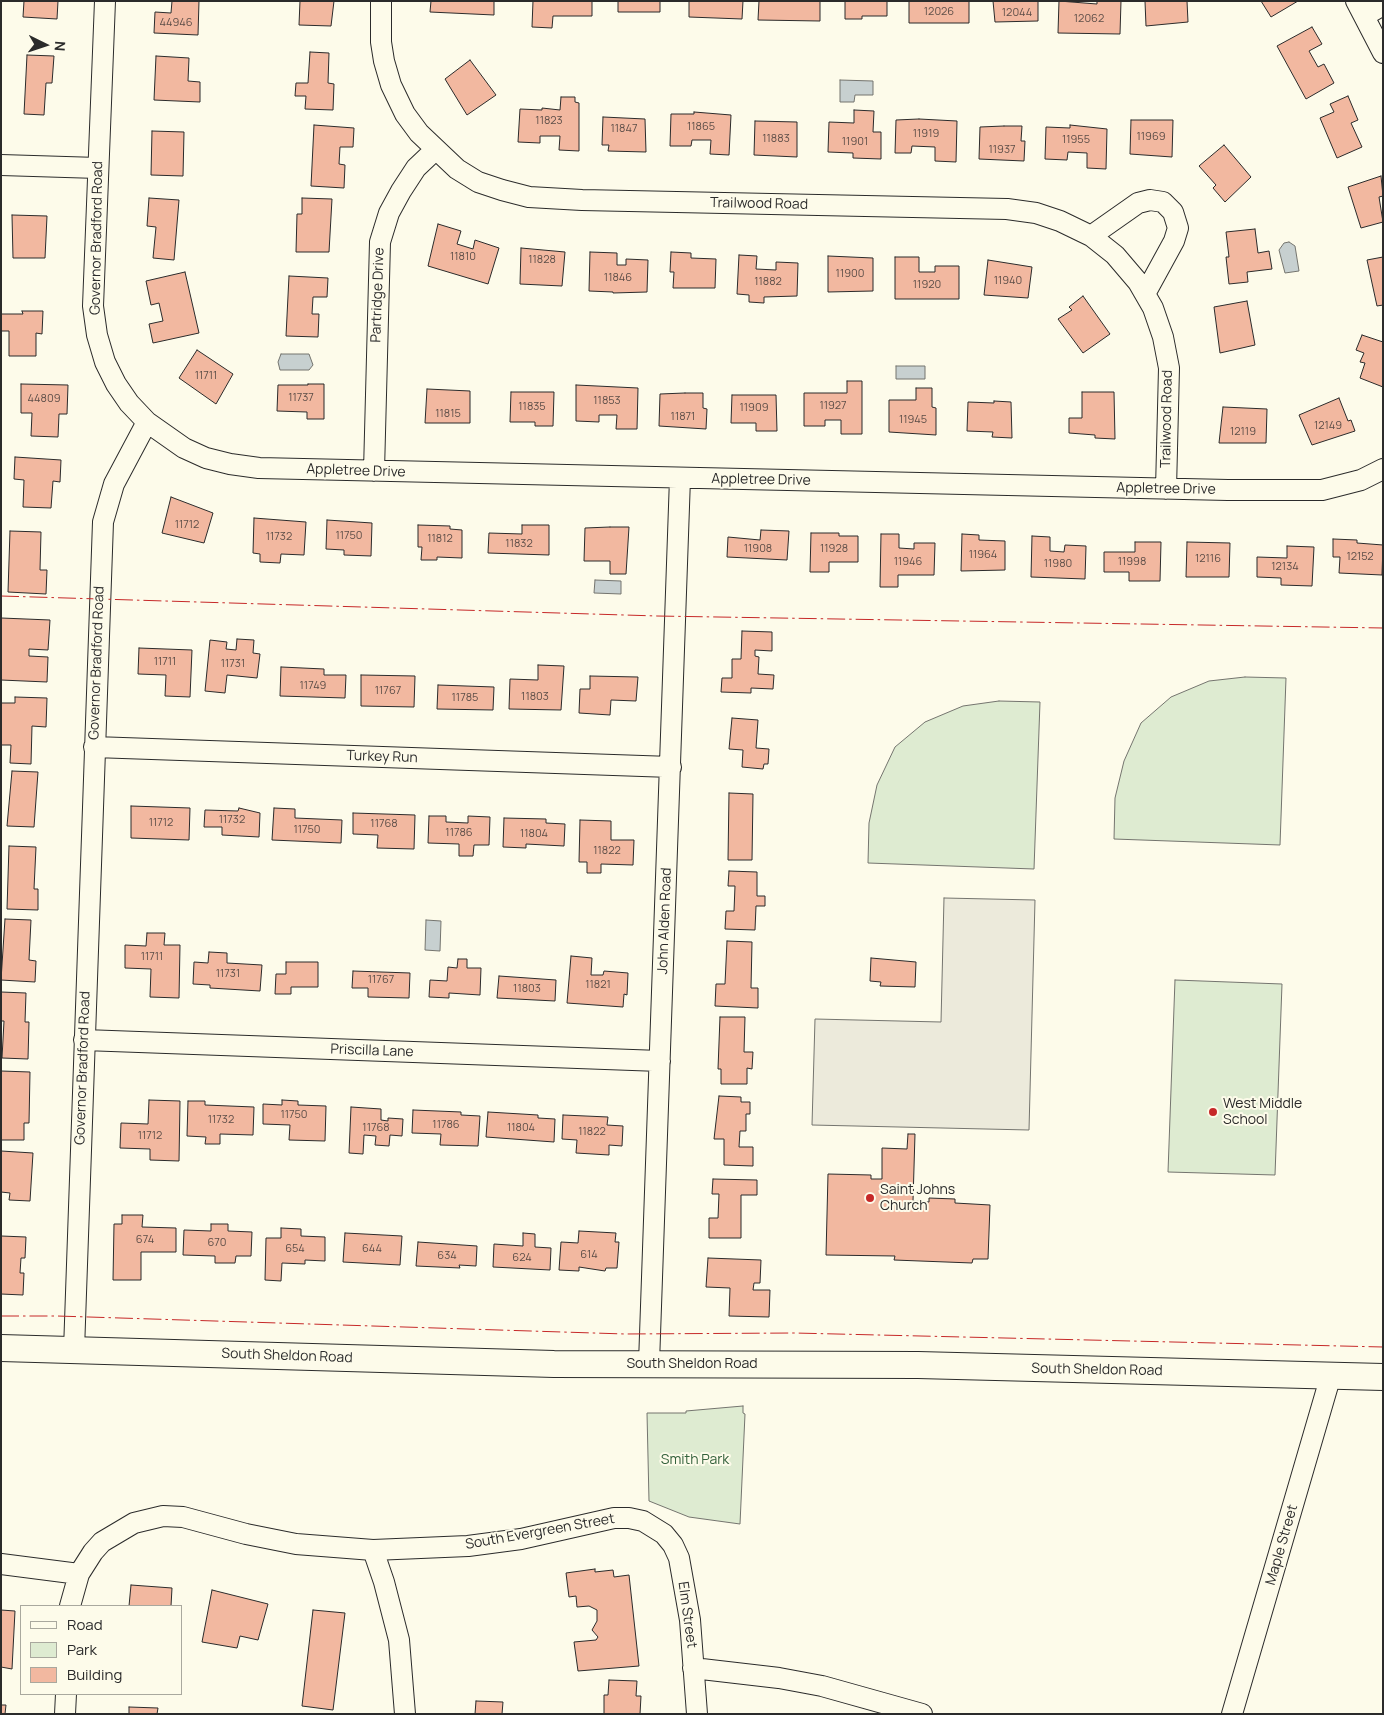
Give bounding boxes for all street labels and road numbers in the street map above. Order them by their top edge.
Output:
street label: Governor Bradford Road [87,161,107,315]
street label: Trailwood Road [710,195,808,213]
street label: Partridge Drive [368,247,388,343]
street label: Trailwood Road [1158,370,1176,468]
street label: Appletree Drive [306,461,406,481]
street label: Appletree Drive [711,471,811,489]
street label: Appletree Drive [1116,480,1216,498]
street label: Governor Bradford Road [86,586,108,740]
street label: Turkey Run [346,747,418,767]
street label: John Alden Road [655,867,675,975]
street label: Governor Bradford Road [72,991,94,1145]
street label: Priscilla Lane [330,1041,414,1061]
street label: South Sheldon Road [221,1345,353,1367]
street label: South Sheldon Road [626,1356,758,1372]
street label: South Sheldon Road [1031,1360,1163,1380]
street label: Maple Street [1262,1503,1302,1587]
street label: South Evergreen Street [464,1511,616,1553]
street label: Elm Street [674,1581,700,1649]

